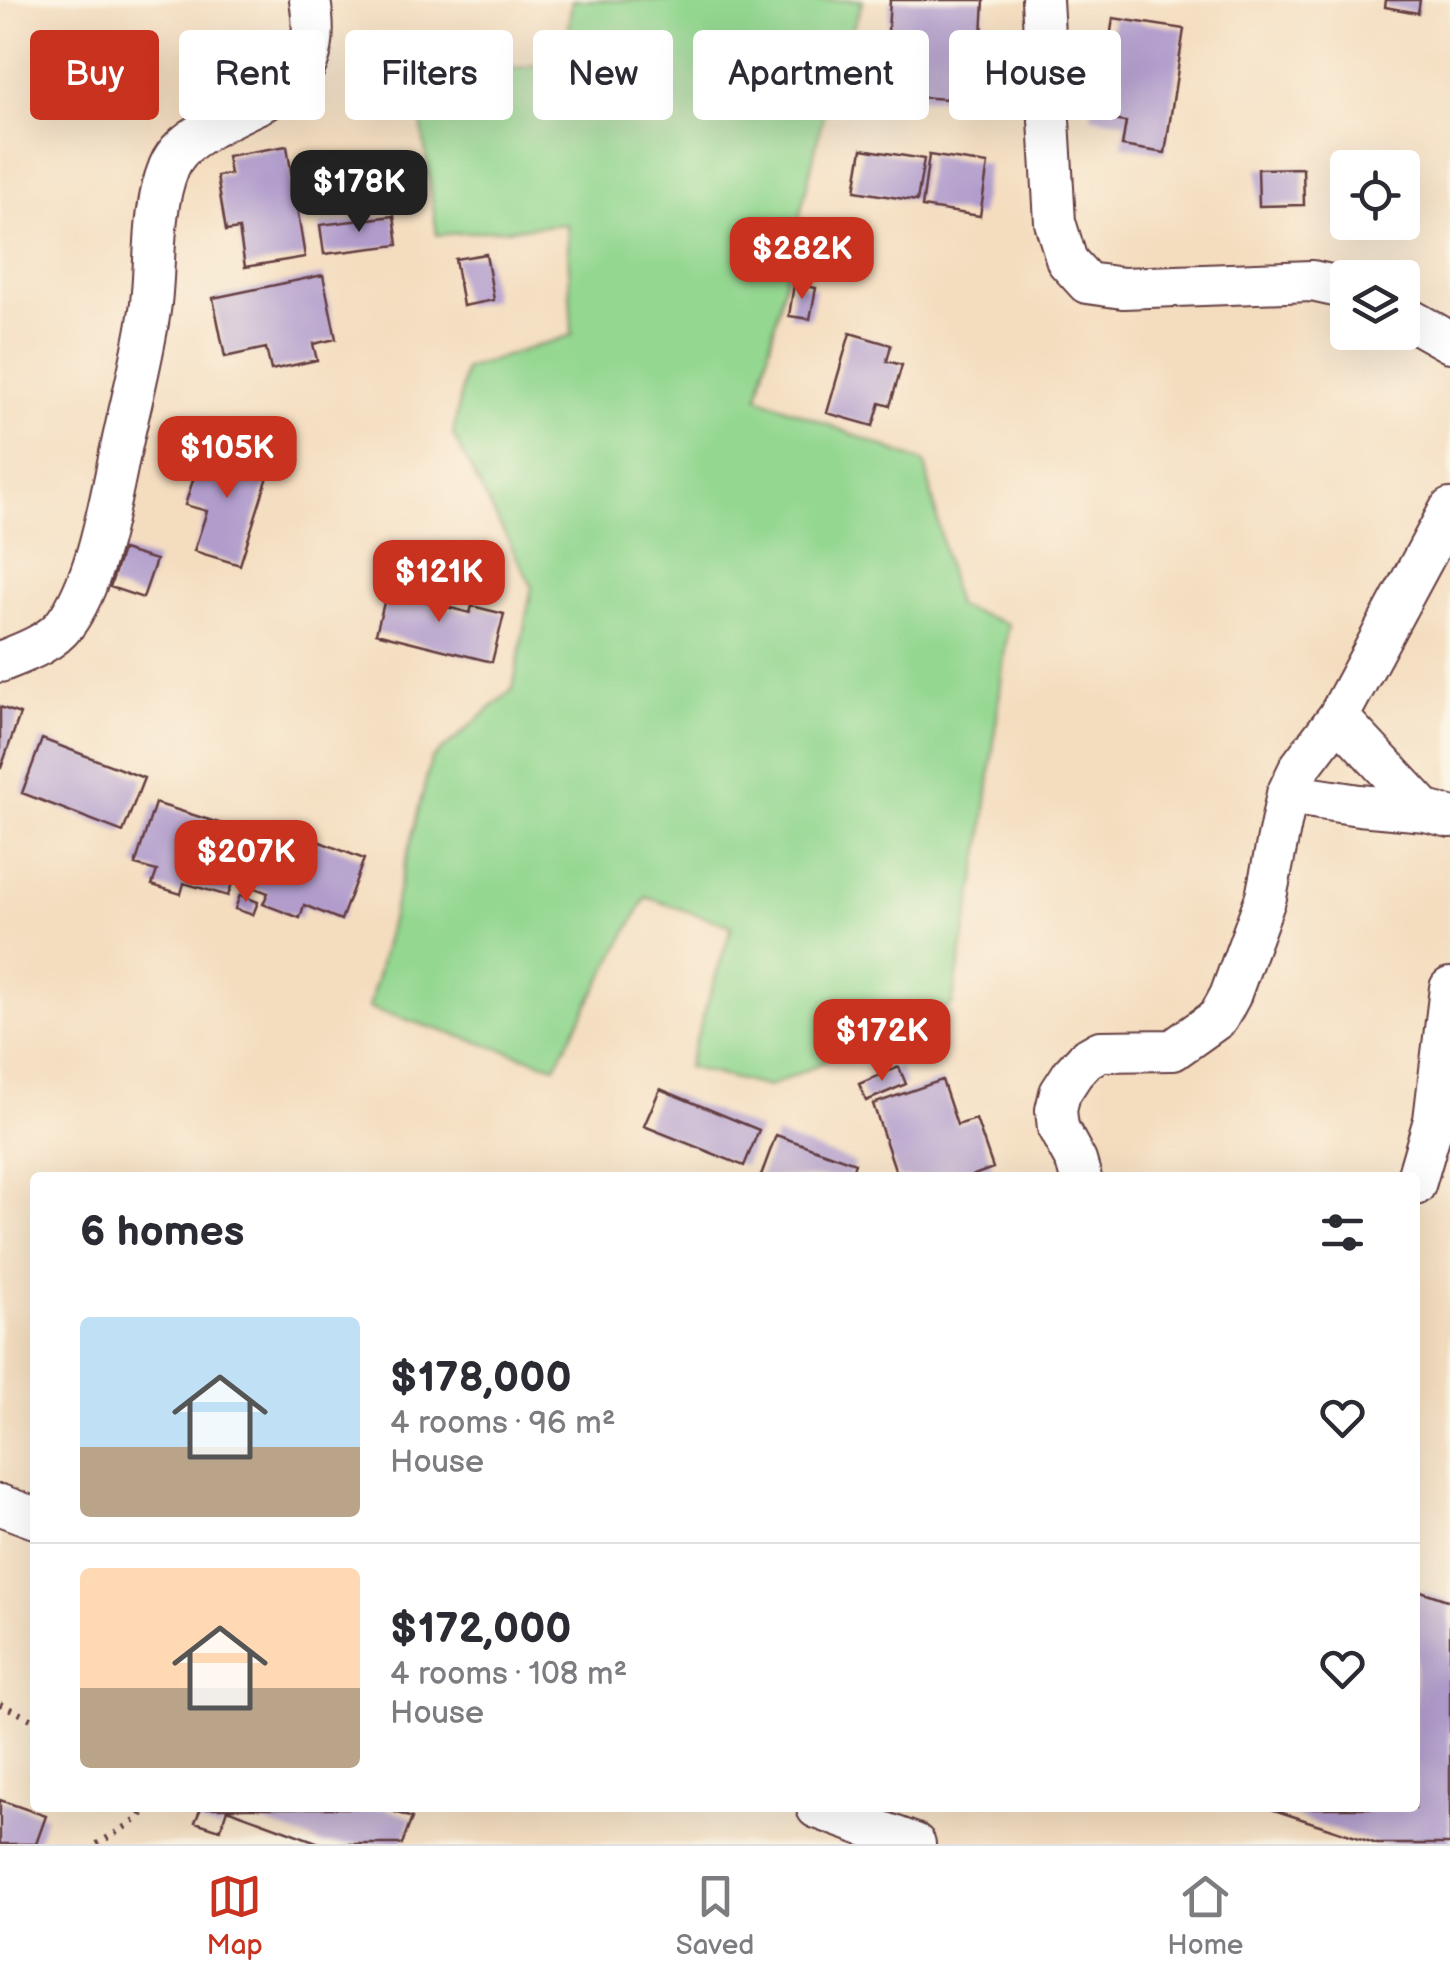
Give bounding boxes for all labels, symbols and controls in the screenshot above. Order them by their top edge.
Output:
chip: Buy [30,30,159,120]
chip: Rent [179,30,325,120]
chip: Filters [345,30,513,120]
chip: New [533,30,673,120]
chip: Apartment [693,30,929,120]
chip: House [949,30,1121,120]
pin: $178K [289,150,429,235]
map controls [1330,150,1420,350]
button: locate [1330,150,1420,240]
text: $178K [312,163,406,202]
pin: $282K [732,217,872,302]
text: $282K [752,230,852,269]
button: layers [1330,260,1420,350]
pin: $105K [157,416,297,501]
text: $105K [180,429,274,468]
pin: $121K [369,540,509,625]
text: $121K [395,553,483,592]
pin: $207K [176,820,316,905]
text: $207K [196,833,296,872]
pin: $172K [812,999,952,1084]
text: $172K [835,1012,929,1051]
icon: filters [1315,1205,1370,1260]
text: 6 homes [80,1207,244,1258]
text: $178,000 [390,1353,572,1404]
icon: home [160,1357,280,1477]
icon: heart [1315,1390,1370,1445]
text: 4 rooms · 96 m² [390,1404,616,1443]
text: House [390,1443,484,1482]
text: $172,000 [390,1604,572,1655]
icon: home [160,1608,280,1728]
icon: heart [1315,1641,1370,1696]
text: 4 rooms · 108 m² [390,1655,627,1694]
text: House [390,1694,484,1733]
tab: Map [207,1869,263,1962]
tab: Saved [676,1869,754,1962]
tab: Home [1167,1869,1243,1962]

